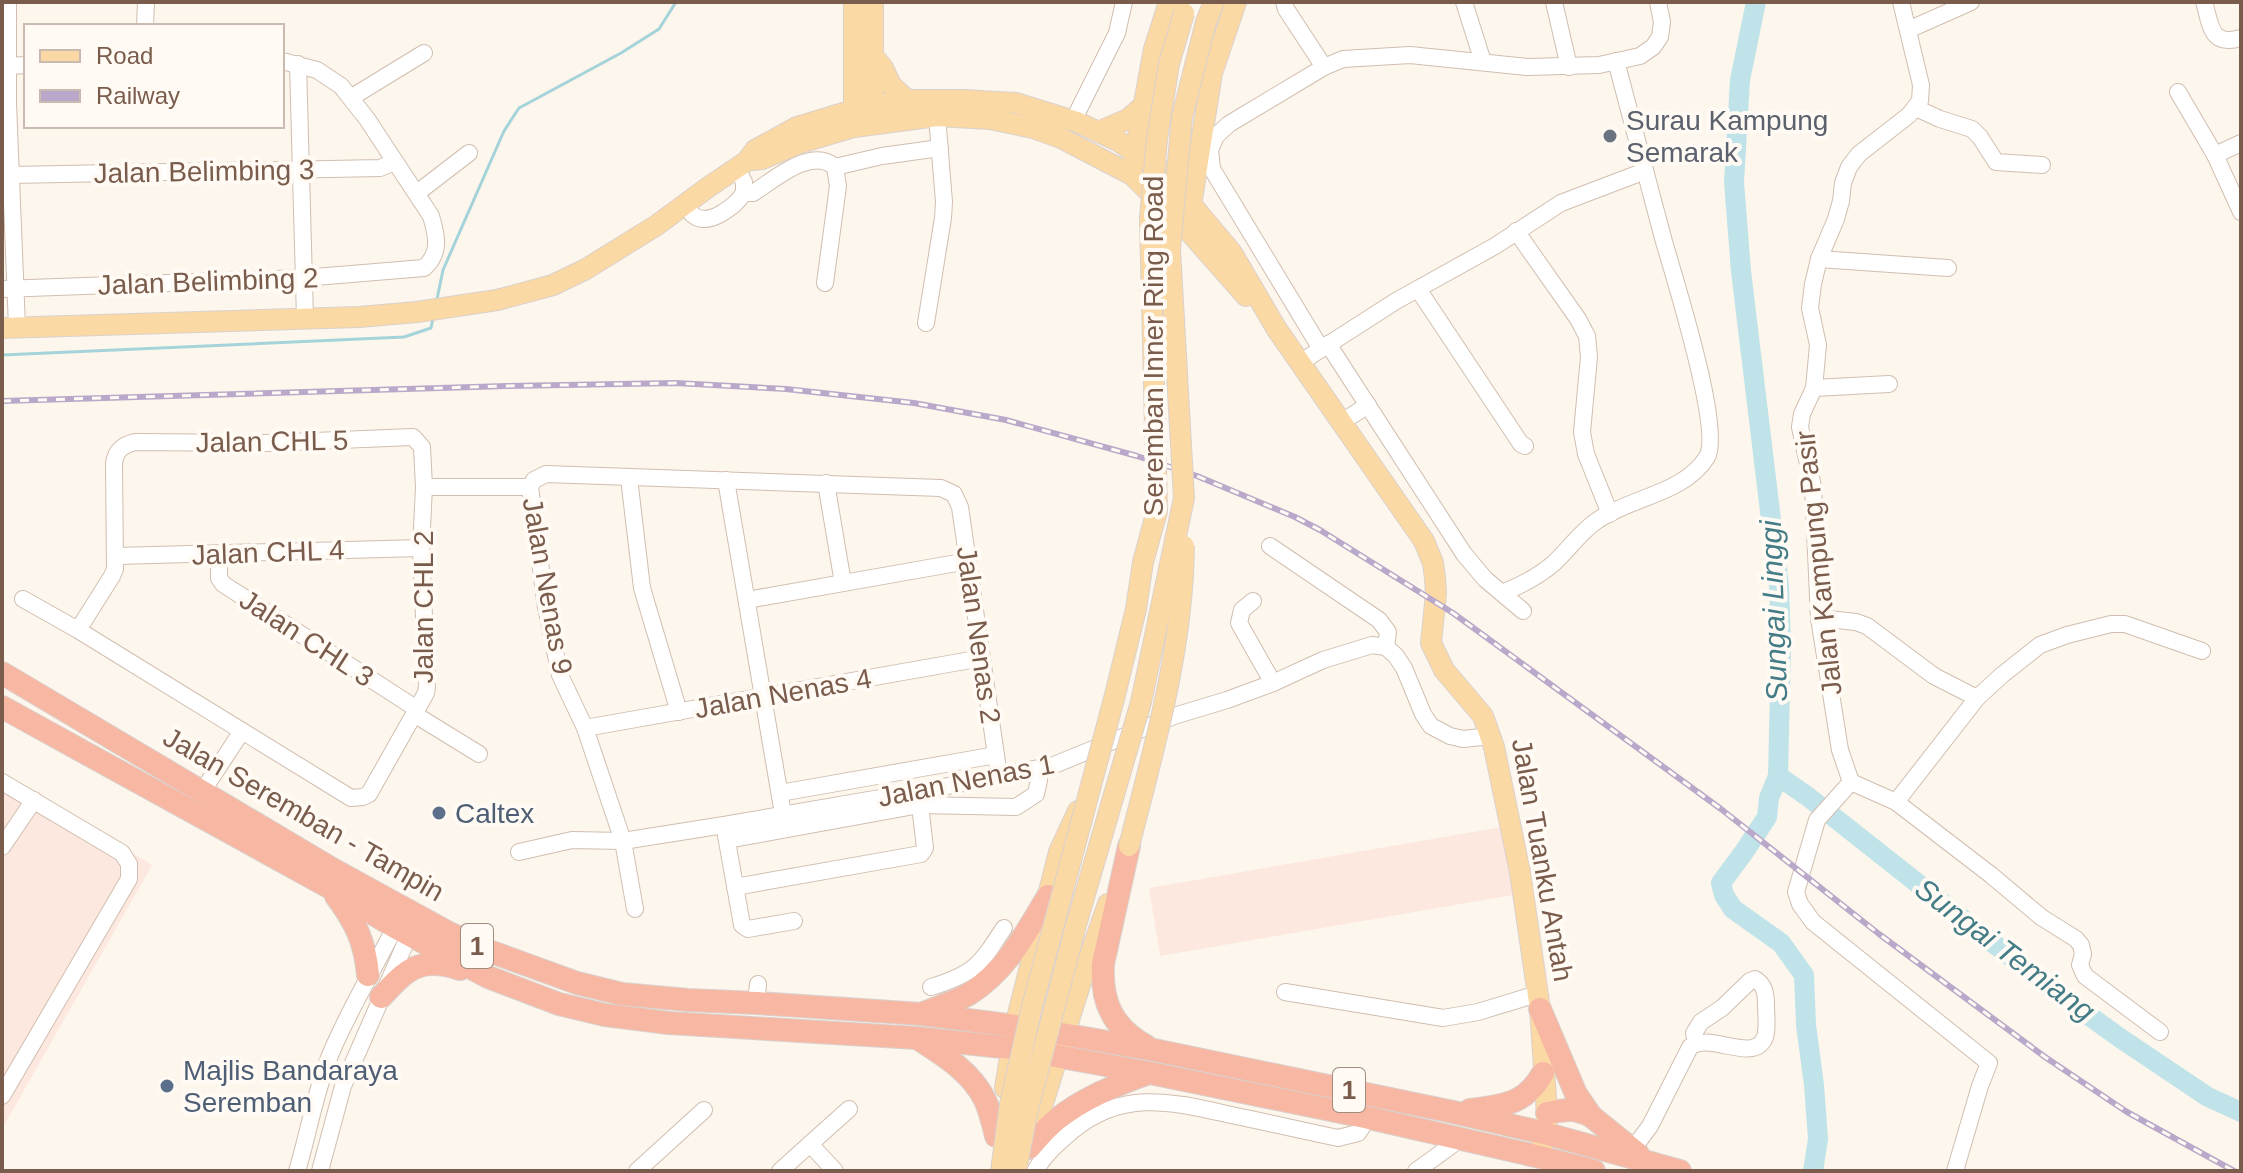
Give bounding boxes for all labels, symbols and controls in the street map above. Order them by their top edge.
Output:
legend [24,24,284,128]
text: Road [96,42,153,69]
text: Railway [96,82,180,109]
place label: Surau Kampung Semarak [1626,105,1828,168]
marker: Surau Kampung Semarak [1601,127,1619,145]
street label: Jalan Belimbing 3 [93,154,315,189]
street label: Seremban Inner Ring Road [1138,176,1169,516]
street label: Jalan Belimbing 2 [97,262,319,301]
street label: Jalan CHL 5 [195,425,349,458]
street label: Jalan Kampung Pasir [1789,429,1848,697]
street label: Jalan Nenas 9 [517,495,578,677]
water label: Sungai Linggi [1754,518,1793,702]
street label: Jalan CHL 2 [408,530,439,684]
street label: Jalan CHL 4 [191,534,345,571]
street label: Jalan Nenas 2 [951,544,1006,726]
street label: Jalan CHL 3 [234,584,379,693]
street label: Jalan Nenas 4 [692,663,874,724]
street label: Jalan Seremban - Tampin [158,721,449,907]
street label: Jalan Tuanku Antah [1506,736,1579,984]
street label: Jalan Nenas 1 [875,748,1057,813]
place label: Caltex [455,798,534,829]
marker: Caltex [430,804,448,822]
water label: Sungai Temiang [1909,872,2102,1028]
road number: 1 [461,924,493,968]
place label: Majlis Bandaraya Seremban [183,1055,398,1118]
road number: 1 [1333,1068,1365,1112]
marker: Majlis Bandaraya Seremban [158,1077,176,1095]

